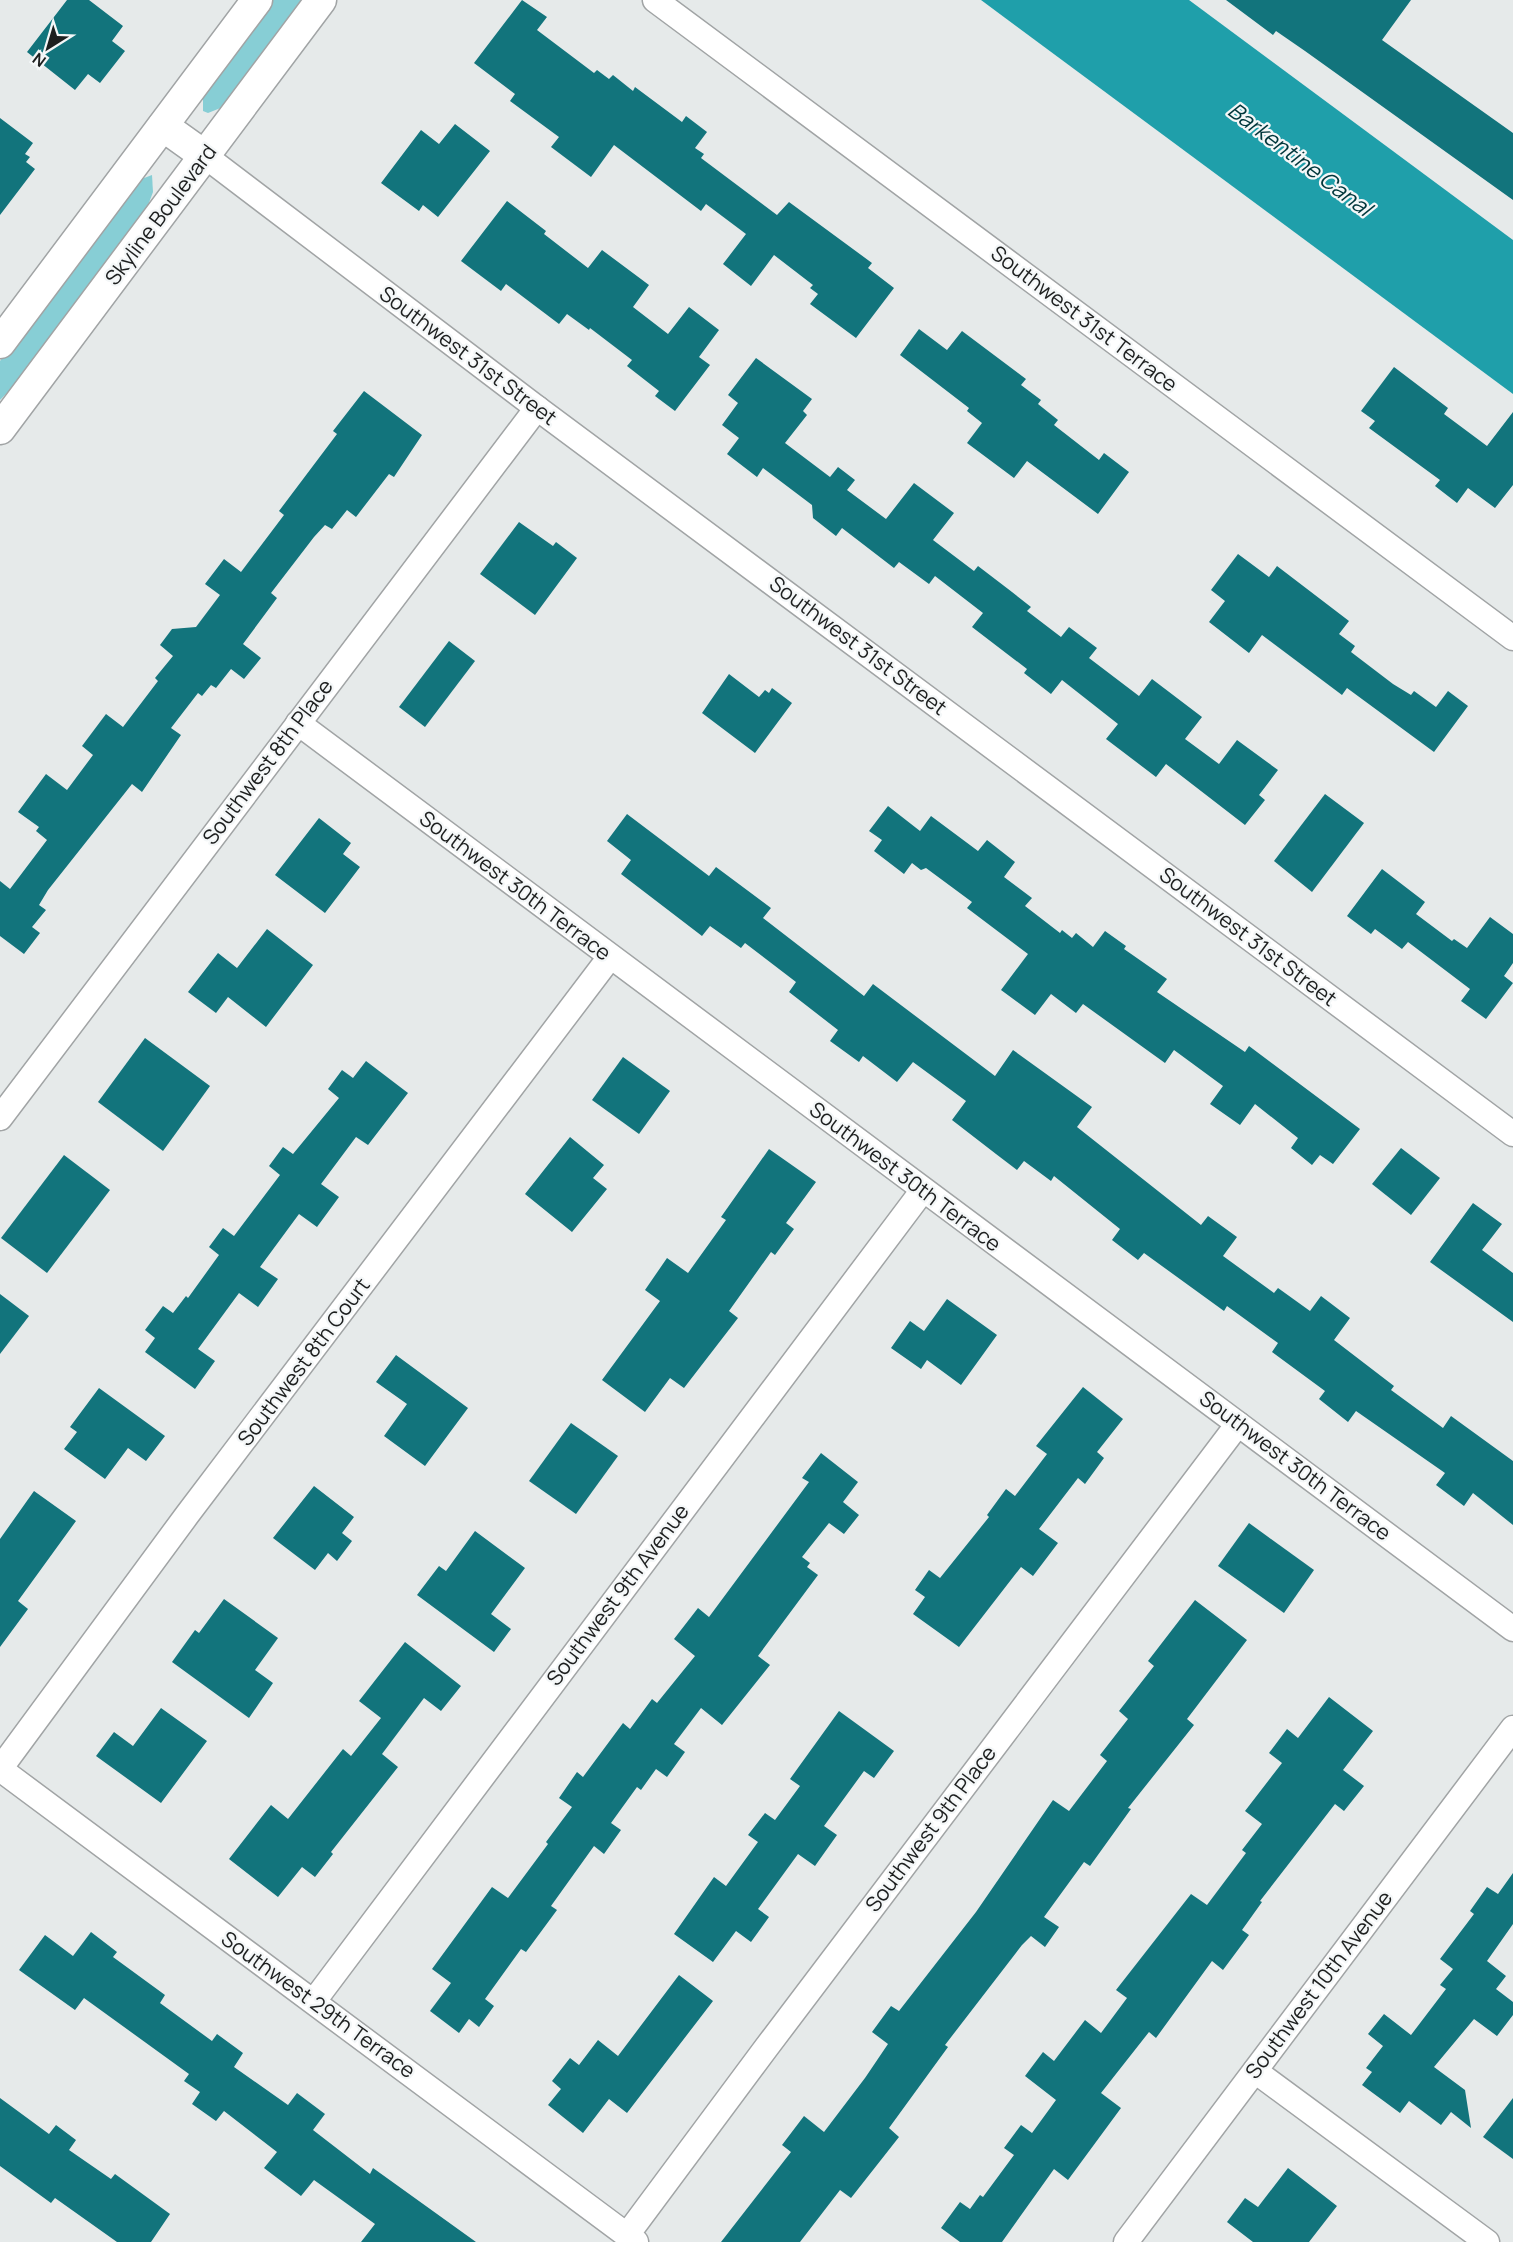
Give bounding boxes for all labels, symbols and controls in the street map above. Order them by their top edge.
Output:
north arrow [18,18,78,78]
text: N [28,48,50,72]
water label: Barkentine Canal [1222,95,1380,225]
street label: Skyline Boulevard [98,138,222,290]
street label: Southwest 31st Terrace [986,239,1184,398]
street label: Southwest 31st Street [374,279,563,431]
street label: Southwest 31st Street [764,569,953,721]
street label: Southwest 8th Place [196,673,339,850]
street label: Southwest 30th Terrace [414,804,617,966]
street label: Southwest 31st Street [1154,860,1343,1012]
street label: Southwest 30th Terrace [804,1095,1007,1257]
street label: Southwest 8th Court [231,1272,376,1451]
street label: Southwest 30th Terrace [1194,1384,1397,1546]
street label: Southwest 9th Avenue [540,1498,695,1691]
street label: Southwest 9th Place [858,1740,1002,1917]
street label: Southwest 10th Avenue [1238,1885,1398,2084]
street label: Southwest 29th Terrace [216,1924,421,2084]

